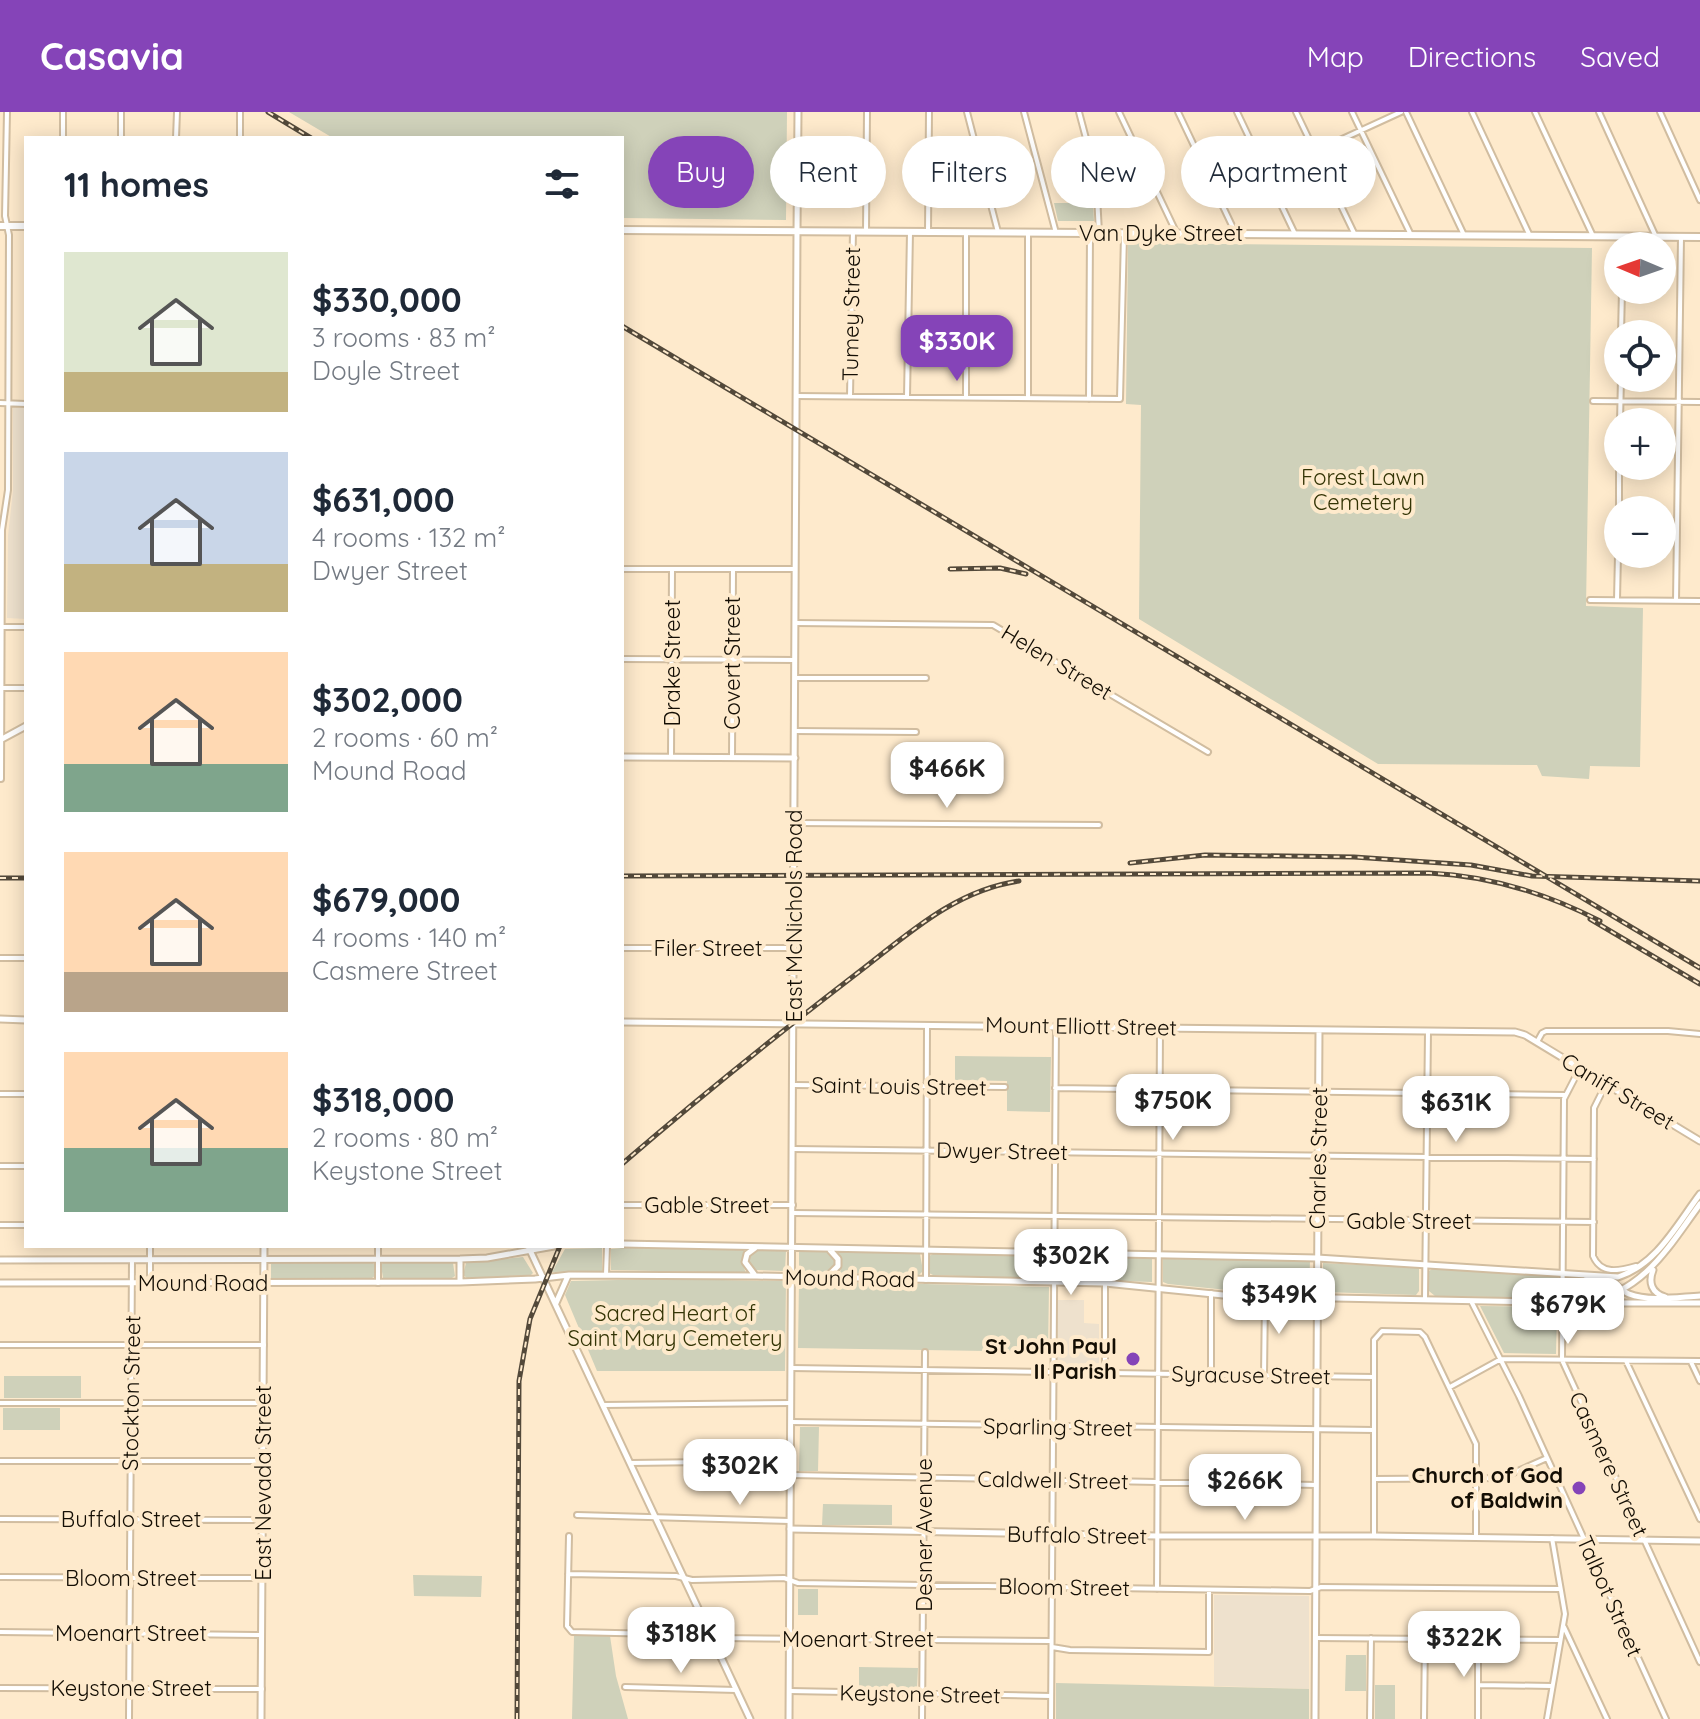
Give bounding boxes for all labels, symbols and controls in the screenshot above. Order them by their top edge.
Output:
text: Casavia [40,32,184,80]
text: Map [1307,39,1364,74]
text: Directions [1408,39,1536,74]
text: Saved [1580,39,1660,74]
chip: Buy [648,136,754,208]
chip: Rent [770,136,886,208]
chip: Filters [902,136,1035,208]
chip: New [1051,136,1165,208]
chip: Apartment [1181,136,1376,208]
icon: filters [540,162,584,206]
text: 11 homes [64,163,209,206]
street label: Van Dyke Street [1079,219,1243,247]
north arrow [1604,232,1676,304]
map controls [1604,232,1676,568]
street label: Tumey Street [836,247,866,381]
text: $330,000 [312,278,462,321]
icon: home [128,284,224,380]
pin: $330K [901,315,1013,383]
button: locate [1604,320,1676,392]
text: 3 rooms · 83 m² [312,321,495,354]
text: $330K [919,324,995,357]
text: Doyle Street [312,354,460,387]
button: + [1604,408,1676,480]
park label: Forest Lawn Cemetery [1301,463,1425,516]
text: $631,000 [312,478,455,521]
icon: home [128,484,224,580]
button: − [1604,496,1676,568]
text: 4 rooms · 132 m² [312,521,506,554]
text: Dwyer Street [312,554,468,587]
street label: Covert Street [718,596,746,730]
street label: Drake Street [658,599,686,727]
street label: Helen Street [996,618,1118,706]
text: $302,000 [312,678,463,721]
icon: home [128,684,224,780]
text: 2 rooms · 60 m² [312,721,498,754]
pin: $466K [891,742,1003,810]
text: $466K [909,751,985,784]
text: Mound Road [312,754,466,787]
street label: East McNichols Road [780,809,808,1023]
text: $679,000 [312,878,460,921]
icon: home [128,884,224,980]
text: 4 rooms · 140 m² [312,921,506,954]
street label: Filer Street [653,934,763,962]
text: Casmere Street [312,954,498,987]
street label: Mount Elliott Street [985,1010,1177,1042]
street label: Caniff Street [1556,1046,1680,1136]
street label: Saint Louis Street [811,1070,987,1102]
pin: $750K [1117,1074,1229,1142]
pin: $631K [1400,1076,1512,1144]
text: $318,000 [312,1078,454,1121]
text: $750K [1134,1083,1212,1116]
icon: home [128,1084,224,1180]
text: $631K [1420,1085,1492,1118]
street label: Charles Street [1303,1087,1333,1229]
text: 2 rooms · 80 m² [312,1121,498,1154]
street label: Dwyer Street [936,1136,1068,1166]
text: Keystone Street [312,1154,503,1187]
street label: Gable Street [644,1191,770,1219]
street label: Gable Street [1346,1207,1472,1235]
pin: $302K [1015,1229,1127,1297]
text: $302K [1032,1238,1110,1271]
street label: Mound Road [784,1263,916,1293]
pin: $349K [1223,1268,1335,1336]
street label: Mound Road [138,1269,268,1297]
text: $349K [1241,1277,1317,1310]
pin: $679K [1512,1278,1624,1346]
text: $679K [1530,1287,1606,1320]
park label: Sacred Heart of Saint Mary Cemetery [567,1299,783,1352]
street label: Stockton Street [116,1315,146,1471]
place label: St John Paul II Parish [985,1332,1117,1385]
marker: St John Paul II Parish [1124,1350,1142,1368]
street label: Syracuse Street [1171,1360,1331,1390]
street label: East Nevada Street [249,1385,277,1581]
street label: Casmere Street [1563,1387,1655,1541]
street label: Sparling Street [983,1412,1133,1442]
pin: $302K [684,1439,796,1507]
text: $302K [701,1448,779,1481]
pin: $266K [1189,1454,1301,1522]
street label: Desner Avenue [910,1458,938,1612]
place label: Church of God of Baldwin [1411,1461,1563,1514]
text: $266K [1207,1463,1283,1496]
street label: Caldwell Street [977,1465,1129,1495]
marker: Church of God of Baldwin [1570,1479,1588,1497]
street label: Buffalo Street [61,1505,201,1533]
street label: Buffalo Street [1007,1520,1147,1550]
street label: Talbot Street [1571,1531,1649,1661]
street label: Bloom Street [65,1564,197,1592]
street label: Bloom Street [998,1572,1130,1602]
pin: $318K [625,1607,737,1675]
pin: $322K [1408,1611,1520,1679]
text: $318K [646,1616,716,1649]
street label: Moenart Street [55,1619,207,1647]
text: $322K [1426,1620,1502,1653]
street label: Moenart Street [782,1625,934,1653]
street label: Keystone Street [50,1674,212,1702]
street label: Keystone Street [839,1679,1001,1709]

